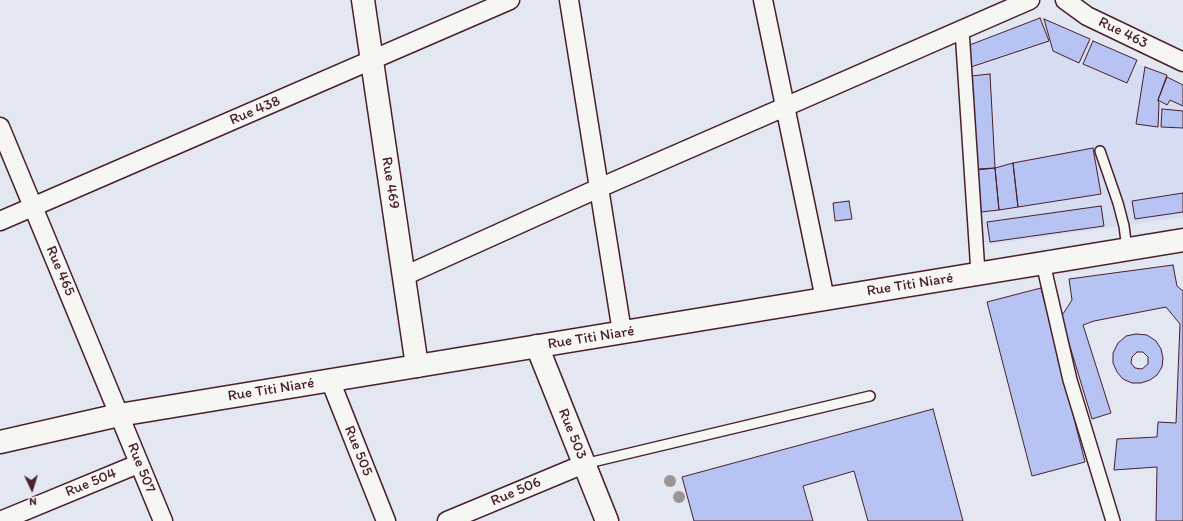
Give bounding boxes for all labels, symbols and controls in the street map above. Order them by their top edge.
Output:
street label: Rue 463 [1095,13,1151,53]
street label: Rue 438 [227,92,283,130]
street label: Rue 469 [377,156,403,210]
street label: Rue 465 [41,243,79,299]
street label: Rue Titi Niaré [865,269,955,301]
street label: Rue Titi Niaré [546,322,636,354]
street label: Rue Titi Niaré [226,374,316,406]
street label: Rue 503 [554,406,590,462]
street label: Rue 505 [340,423,376,479]
street label: Rue 507 [123,440,159,496]
street label: Rue 504 [63,465,119,501]
north arrow [12,469,52,509]
street label: Rue 506 [488,473,544,511]
text: N [29,495,37,508]

